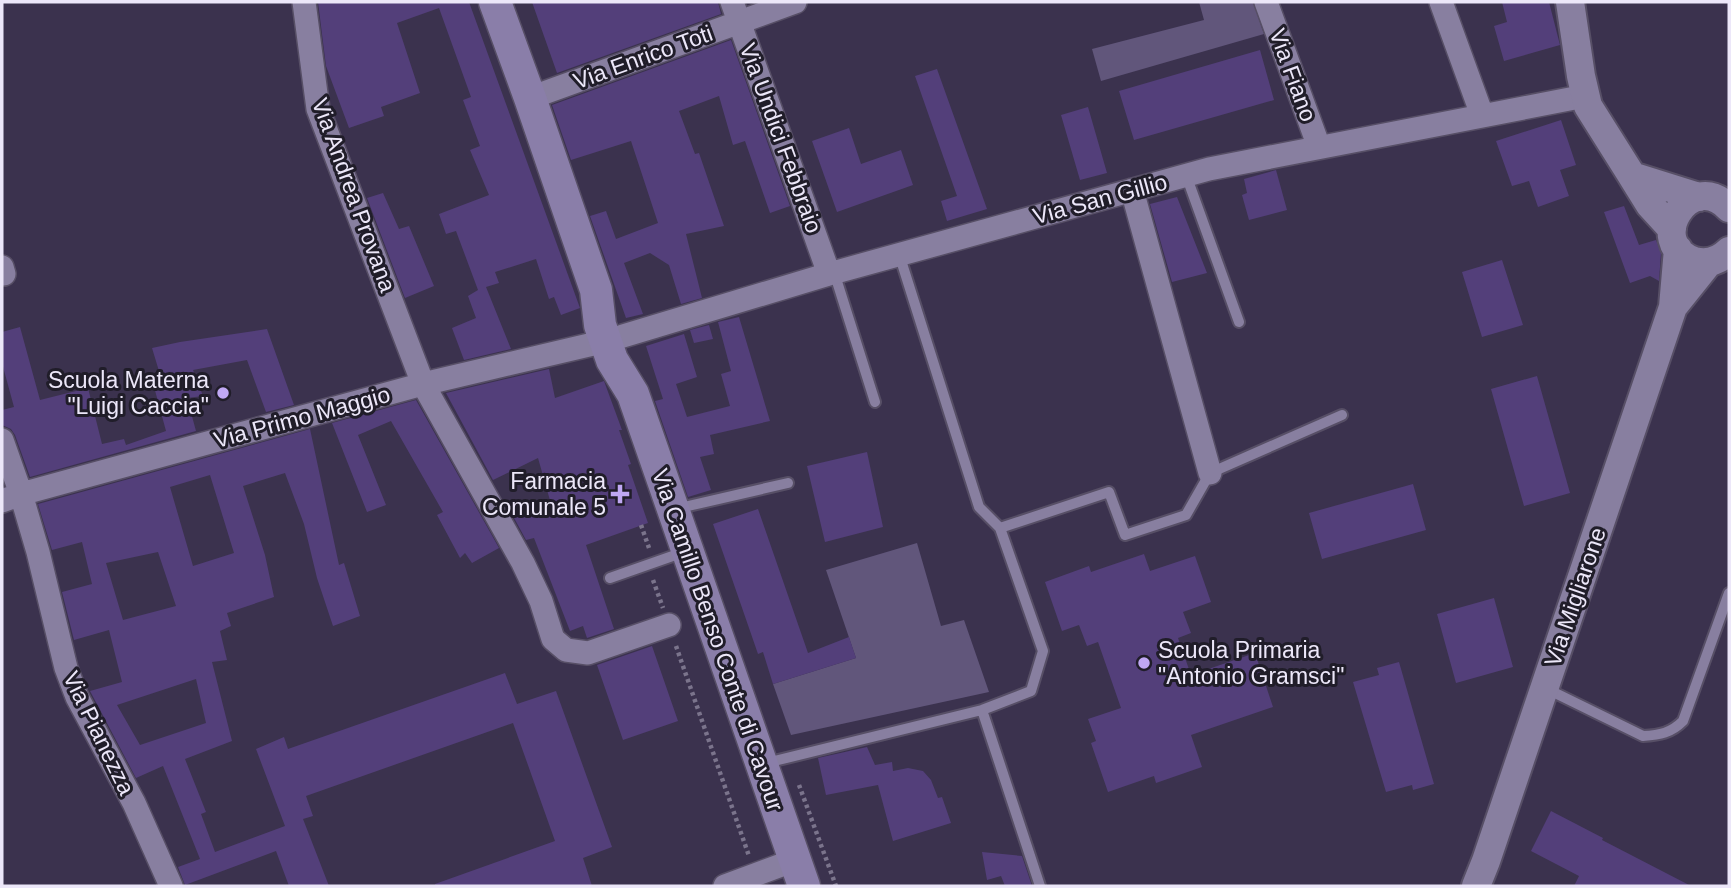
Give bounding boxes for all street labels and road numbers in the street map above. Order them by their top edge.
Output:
street label: Via Enrico Toti [570,20,716,94]
street label: Via Fiano [1264,25,1322,125]
street label: Via Undici Febbraio [735,39,827,237]
street label: Via Andrea Provana [307,95,401,296]
street label: Via San Gillio [1030,169,1170,229]
street label: Via Primo Maggio [211,381,393,453]
street label: Via Camillo Benso Conte di Cavour [647,466,789,815]
street label: Via Migliarone [1539,524,1611,670]
street label: Via Pianezza [58,667,140,799]

